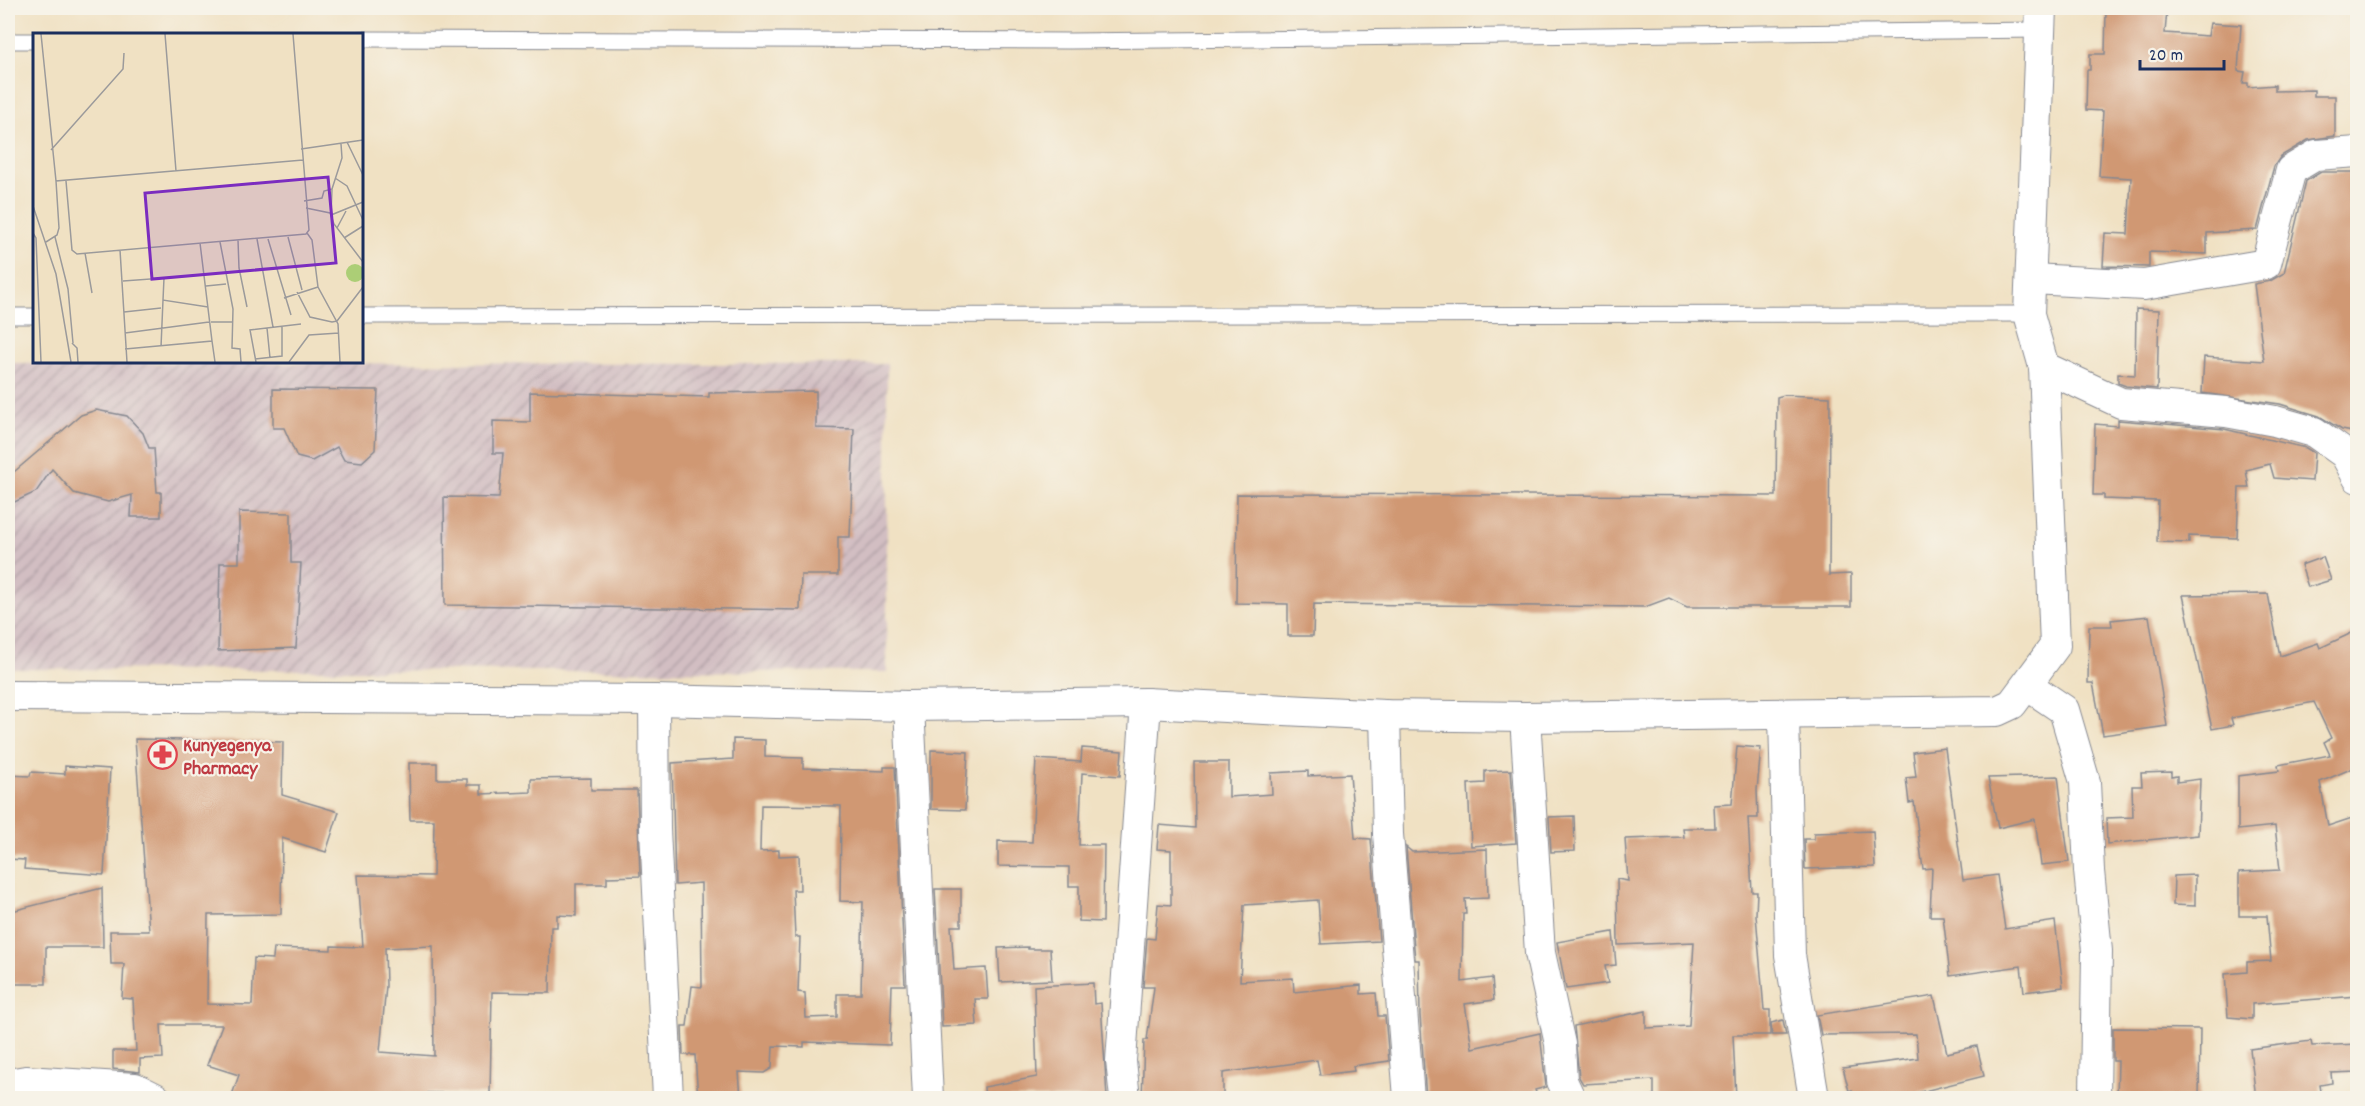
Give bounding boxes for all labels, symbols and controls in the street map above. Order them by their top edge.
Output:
inset map [33,33,363,363]
scale bar [2140,33,2224,71]
text: 20 m [2149,44,2183,69]
place label: Kunyegenya Pharmacy [183,733,272,784]
pharmacy icon: Kunyegenya Pharmacy [146,739,178,771]

